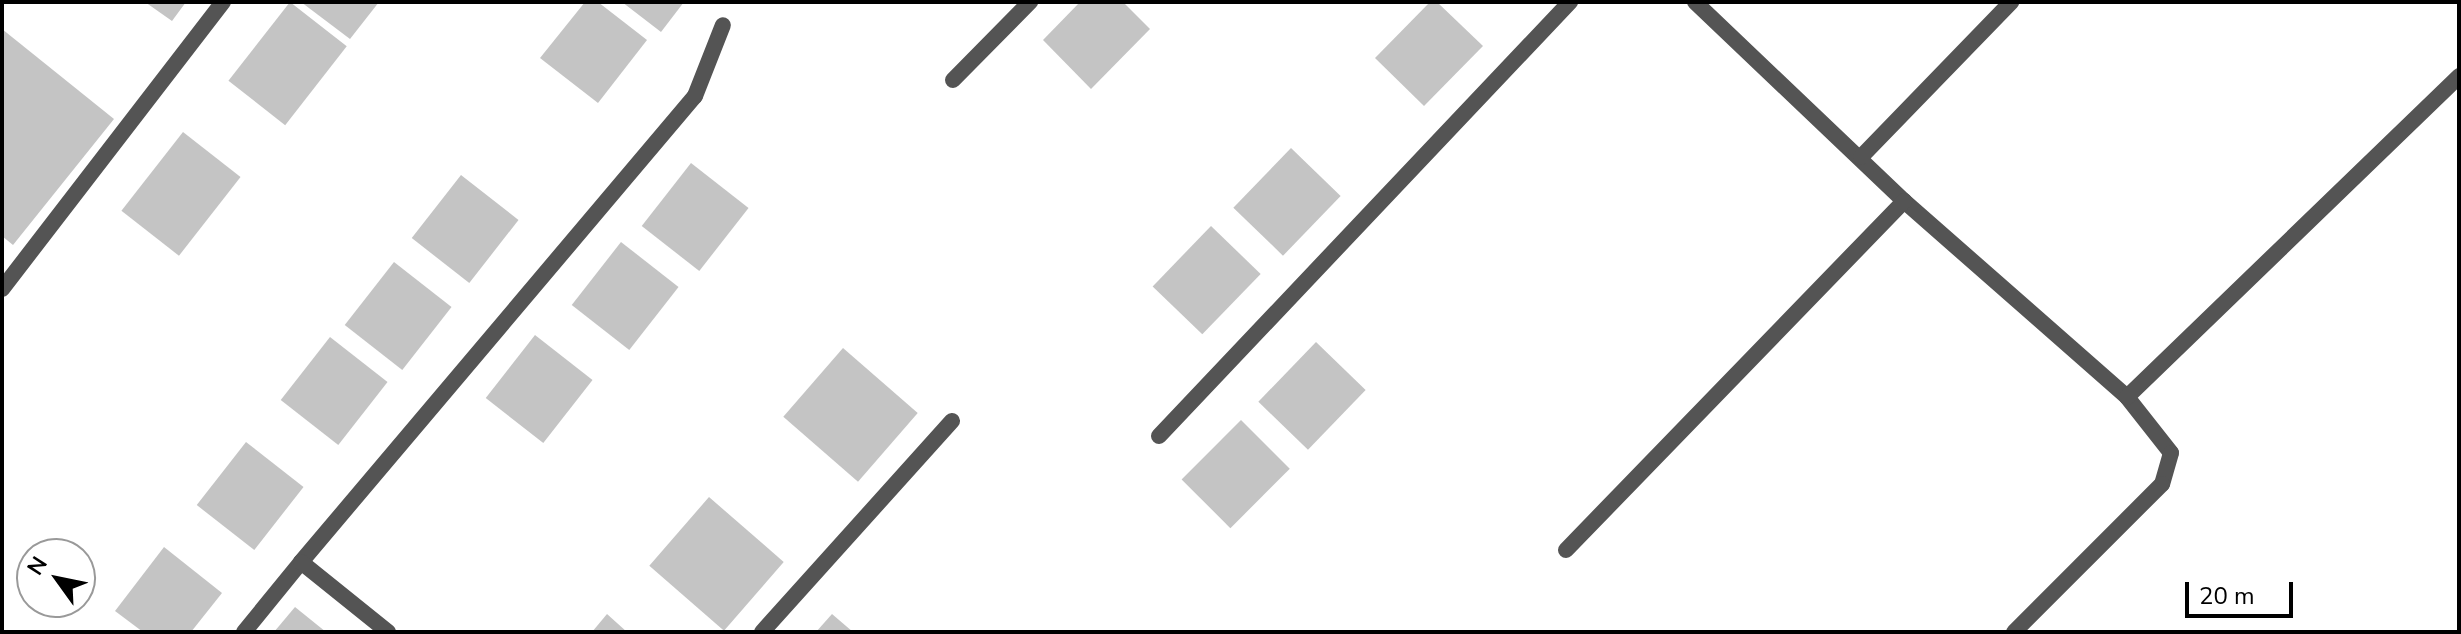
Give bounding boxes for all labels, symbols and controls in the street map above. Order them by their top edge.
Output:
north arrow [16,538,96,618]
text: N [20,551,55,581]
scale bar [2189,566,2297,616]
text: 20 m [2199,580,2255,612]

